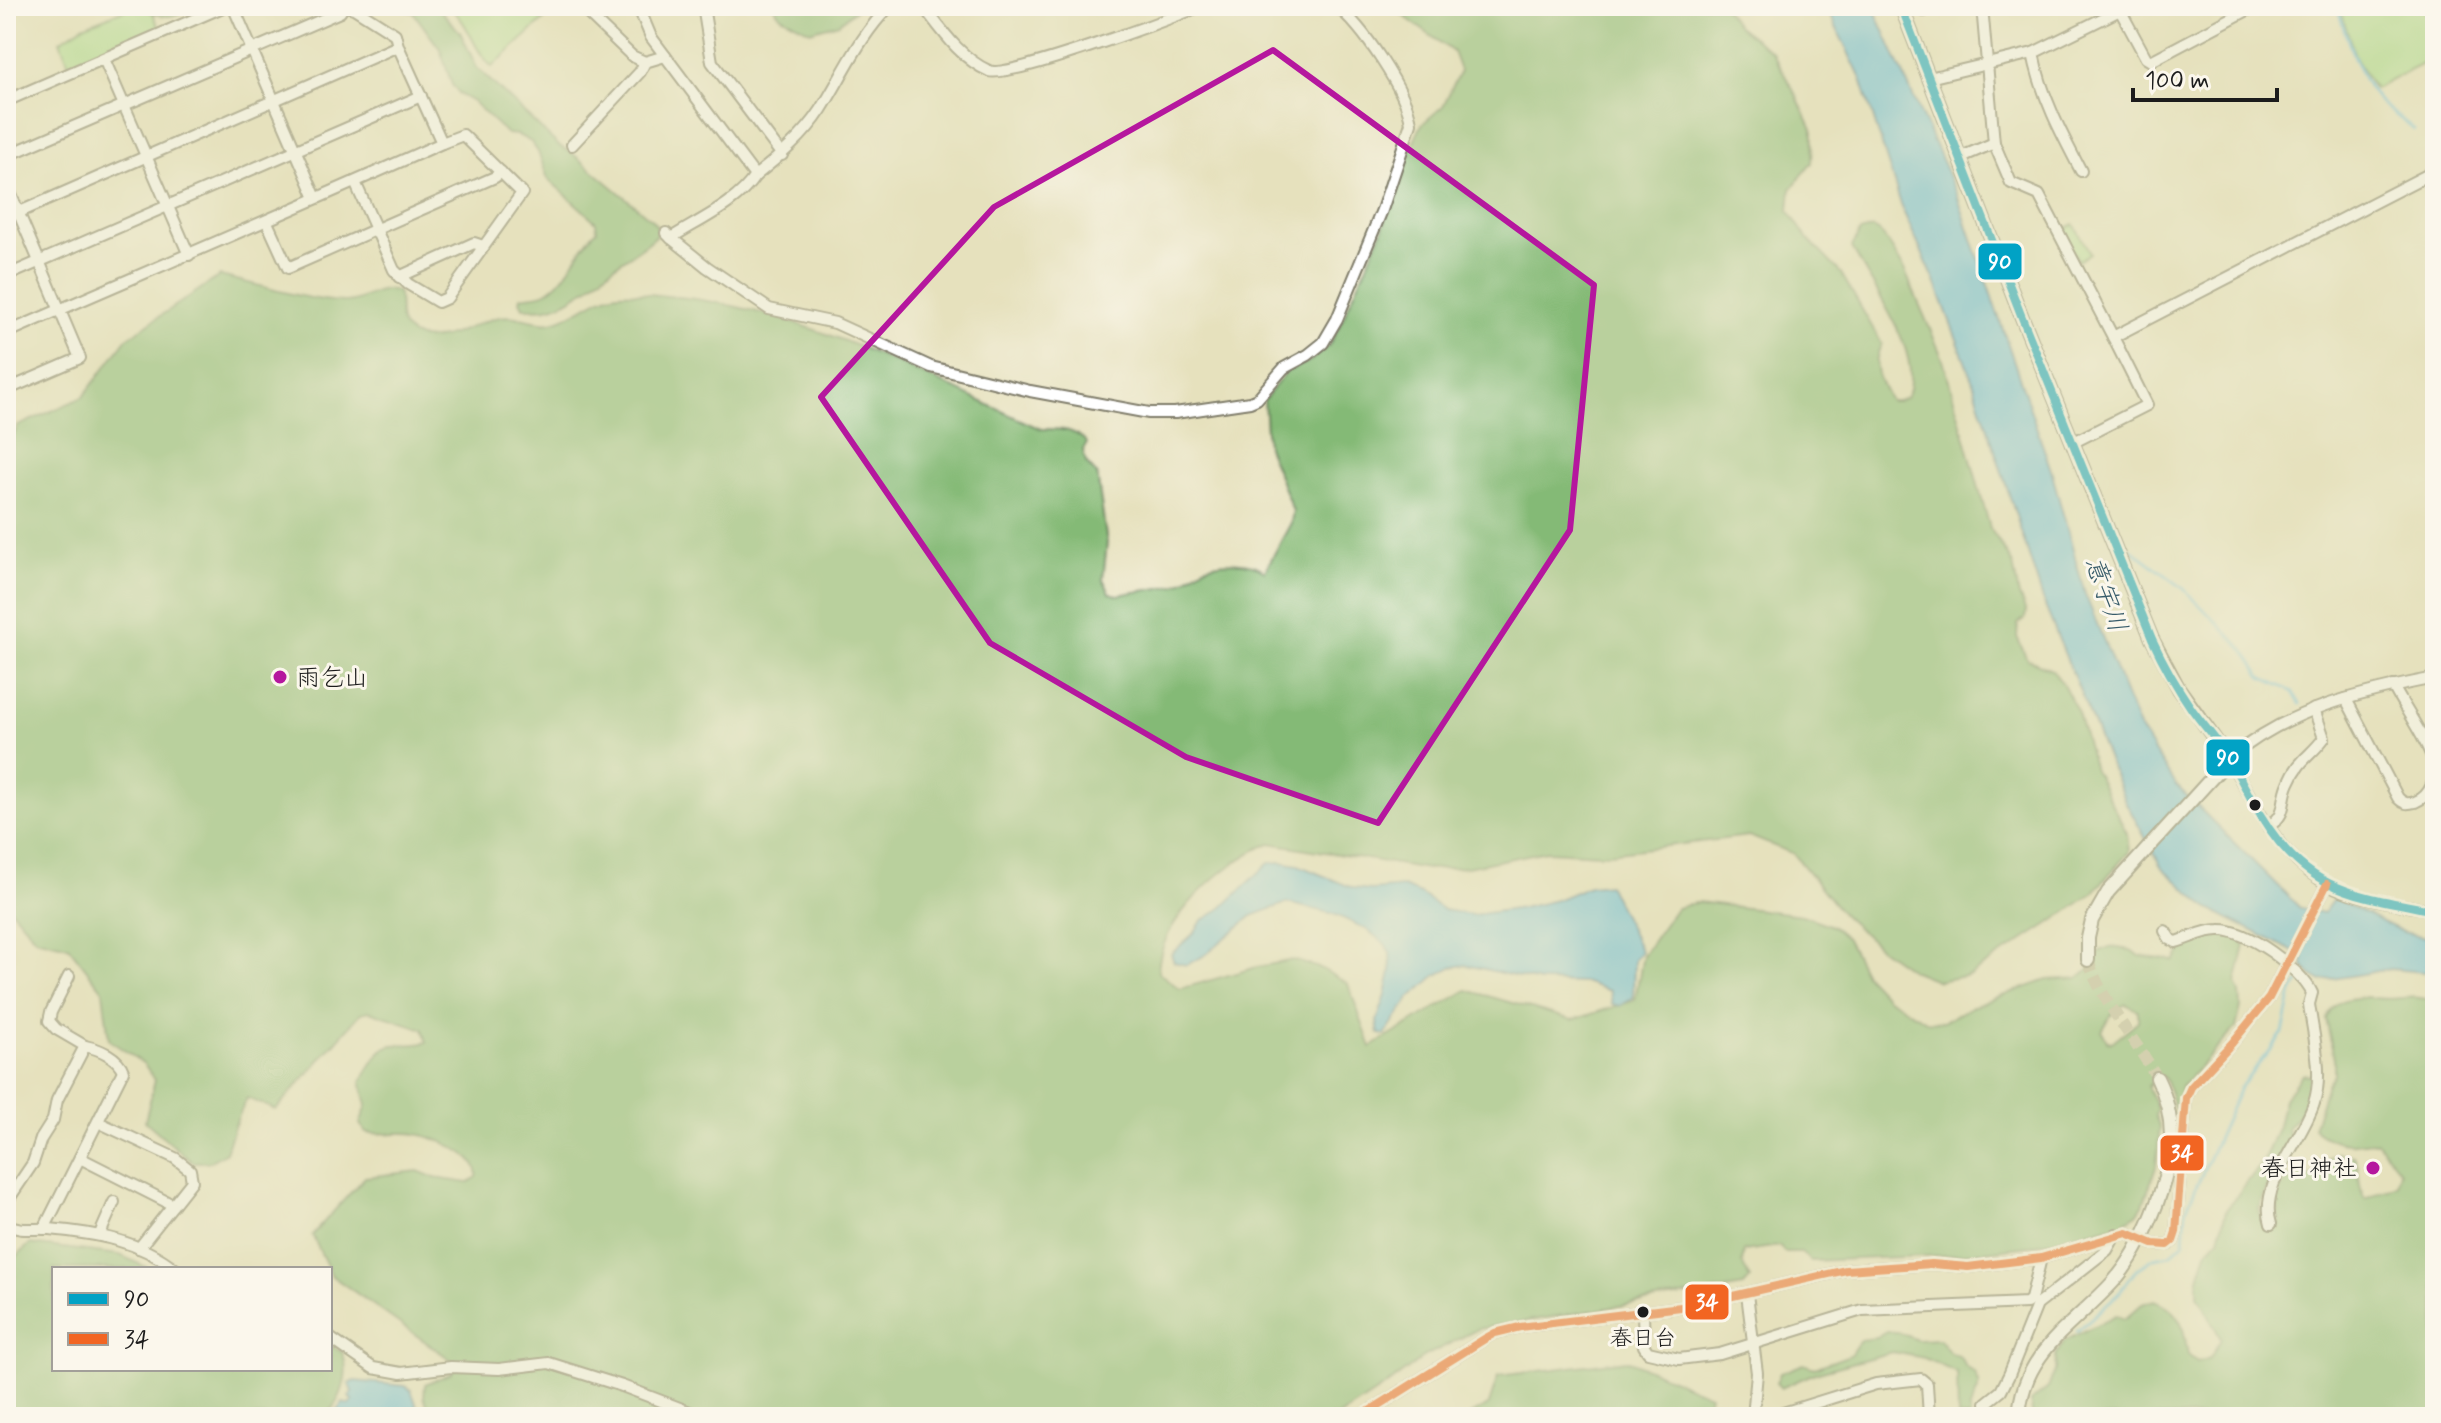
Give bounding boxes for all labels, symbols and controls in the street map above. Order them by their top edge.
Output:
scale bar [2133,52,2277,102]
text: 100 m [2145,66,2209,97]
line badge: 90 [1977,242,2023,281]
text: 90 [1988,249,2012,277]
water label: 意宇川 [2076,552,2134,637]
place label: 雨乞山 [296,663,368,694]
marker: 雨乞山 [271,668,289,686]
line badge: 90 [2205,738,2251,777]
text: 90 [2216,745,2240,773]
unlabelled marker [2247,797,2263,813]
line badge: 34 [2159,1134,2205,1172]
text: 34 [2170,1141,2194,1169]
place label: 春日神社 [2261,1154,2357,1185]
marker: 春日神社 [2364,1159,2382,1177]
legend [52,1267,332,1371]
line badge: 34 [1684,1283,1730,1321]
text: 90 [124,1285,150,1316]
text: 34 [1695,1290,1719,1318]
marker: 春日台 [1635,1304,1651,1320]
text: 34 [124,1325,149,1356]
place label: 春日台 [1610,1325,1676,1353]

